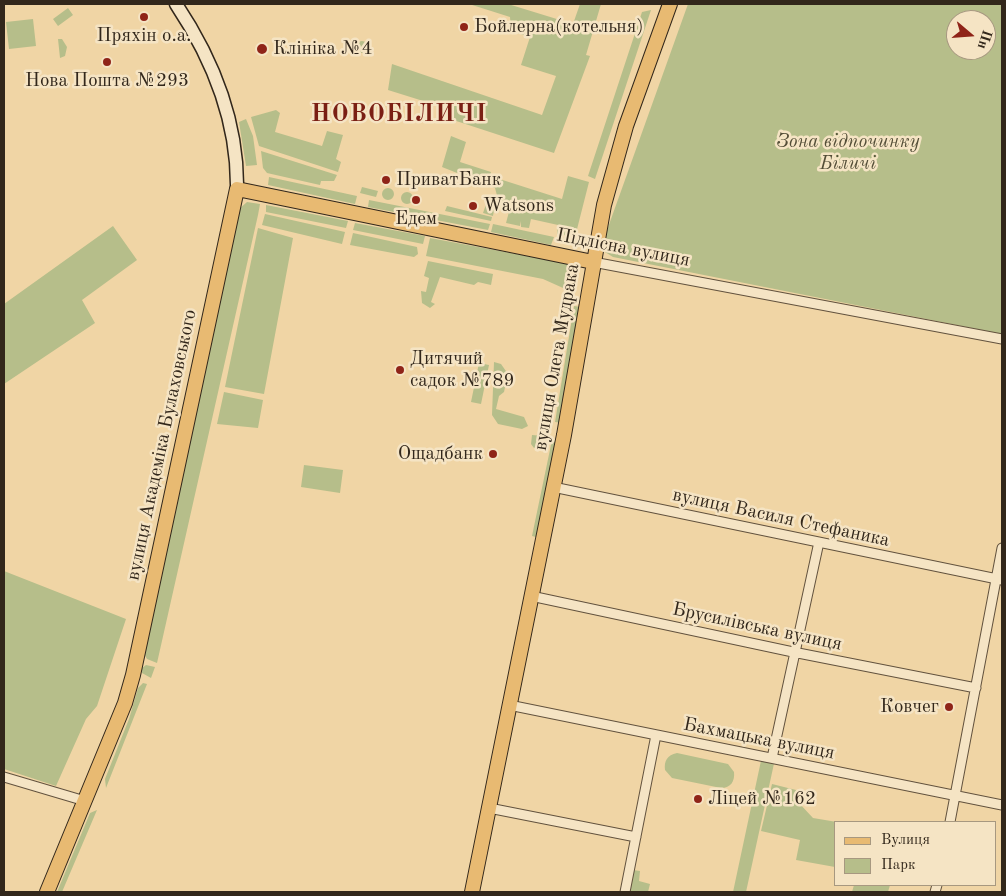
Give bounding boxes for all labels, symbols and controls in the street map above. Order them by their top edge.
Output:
north arrow [946,10,996,60]
marker: Пряхін о.а. [138,11,150,23]
place label: Бойлерна(котельня) [474,16,644,38]
marker: Бойлерна(котельня) [458,21,470,33]
place label: Пряхін о.а. [97,25,191,47]
text: Пн [975,28,994,51]
place label: Клініка №4 [273,38,373,60]
marker: Клініка №4 [255,42,269,56]
marker: Нова Пошта №293 [101,56,113,68]
place label: Нова Пошта №293 [25,70,189,92]
district label: НОВОБІЛИЧІ [310,101,488,129]
park label: Зона відпочинку Біличі [777,131,919,175]
place label: ПриватБанк [396,169,501,191]
marker: ПриватБанк [380,174,392,186]
marker: Едем [410,194,422,206]
place label: Watsons [483,195,554,217]
marker: Watsons [467,200,479,212]
place label: Едем [395,208,437,230]
street label: Підлісна вулиця [554,224,692,272]
street label: вулиця Олега Мудрака [529,262,585,452]
street label: вулиця Академіка Булаховського [122,307,202,583]
place label: Дитячий садок №789 [410,348,515,392]
marker: Дитячий садок №789 [394,364,406,376]
place label: Ощадбанк [398,443,483,465]
marker: Ощадбанк [487,448,499,460]
street label: вулиця Василя Стефаника [670,484,892,552]
street label: Брусилівська вулиця [670,598,844,656]
place label: Ковчег [880,696,939,718]
marker: Ковчег [943,701,955,713]
street label: Бахмацька вулиця [681,713,837,765]
place label: Ліцей №162 [708,788,816,810]
marker: Ліцей №162 [692,793,704,805]
legend [834,821,996,886]
text: Вулиця [881,833,930,848]
text: Парк [881,858,916,873]

